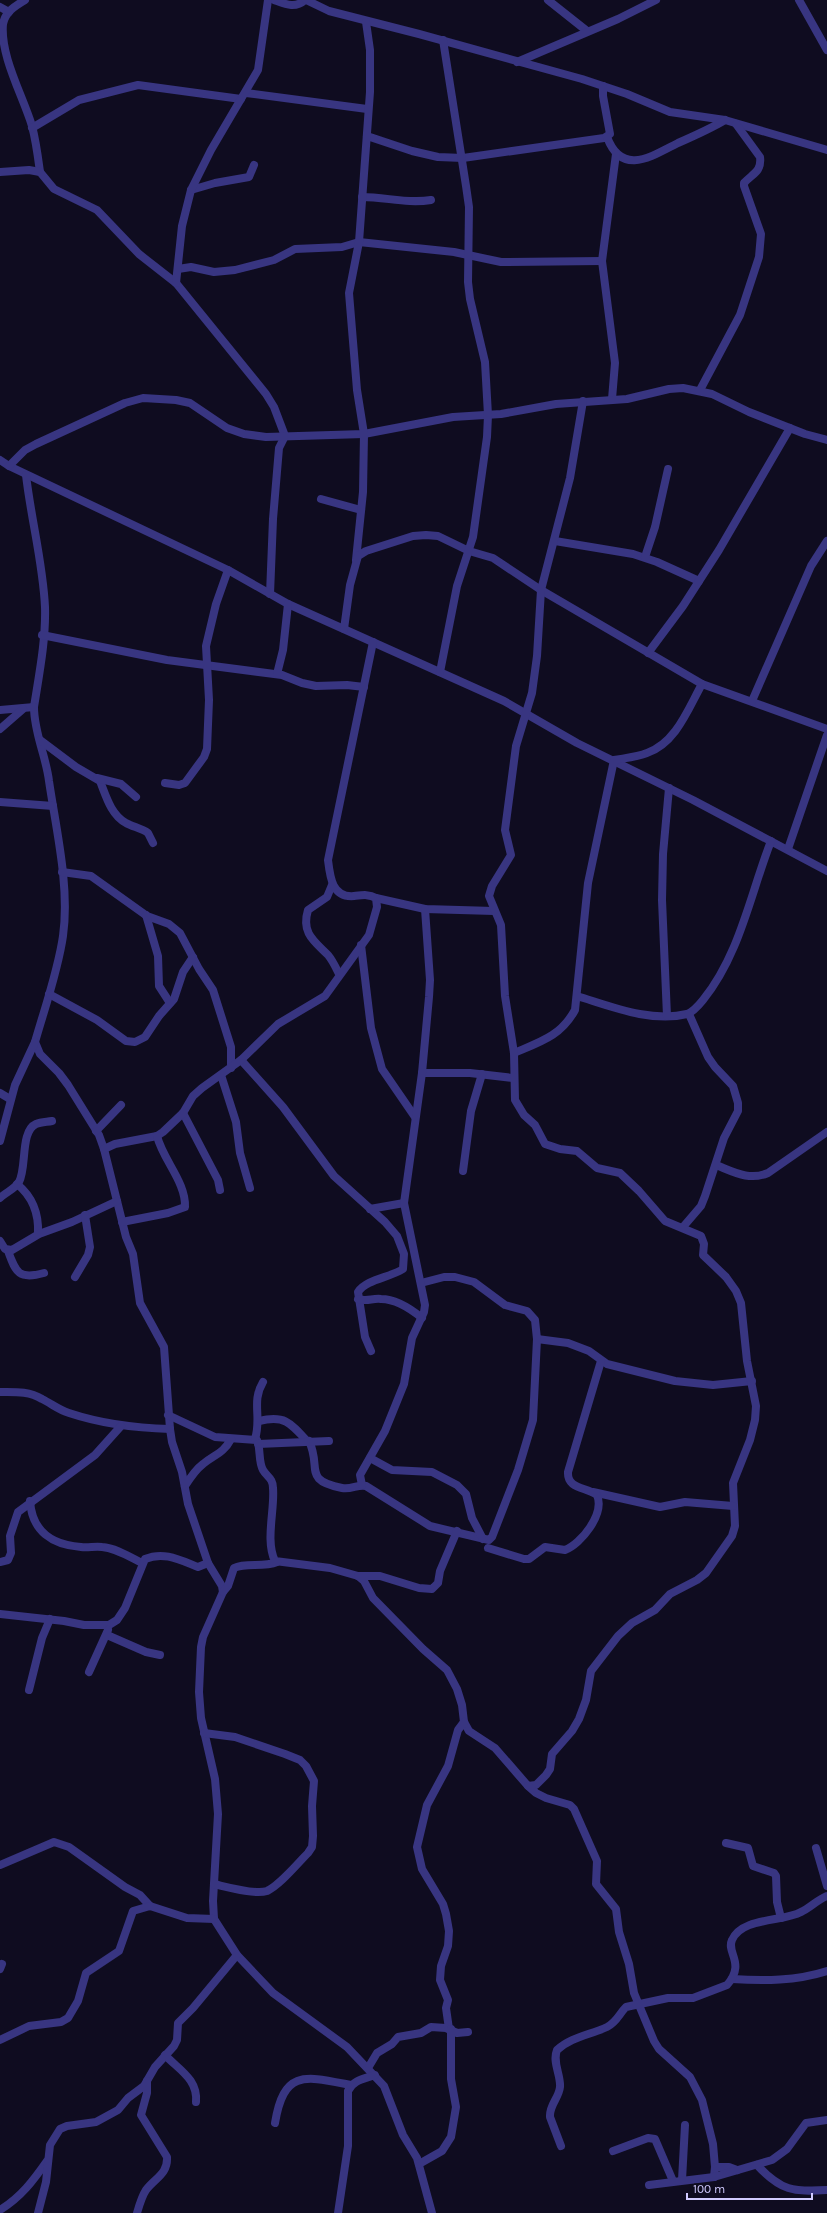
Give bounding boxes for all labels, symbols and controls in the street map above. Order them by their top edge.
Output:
scale bar [687,2175,812,2201]
text: 100 m [693,2182,725,2196]

